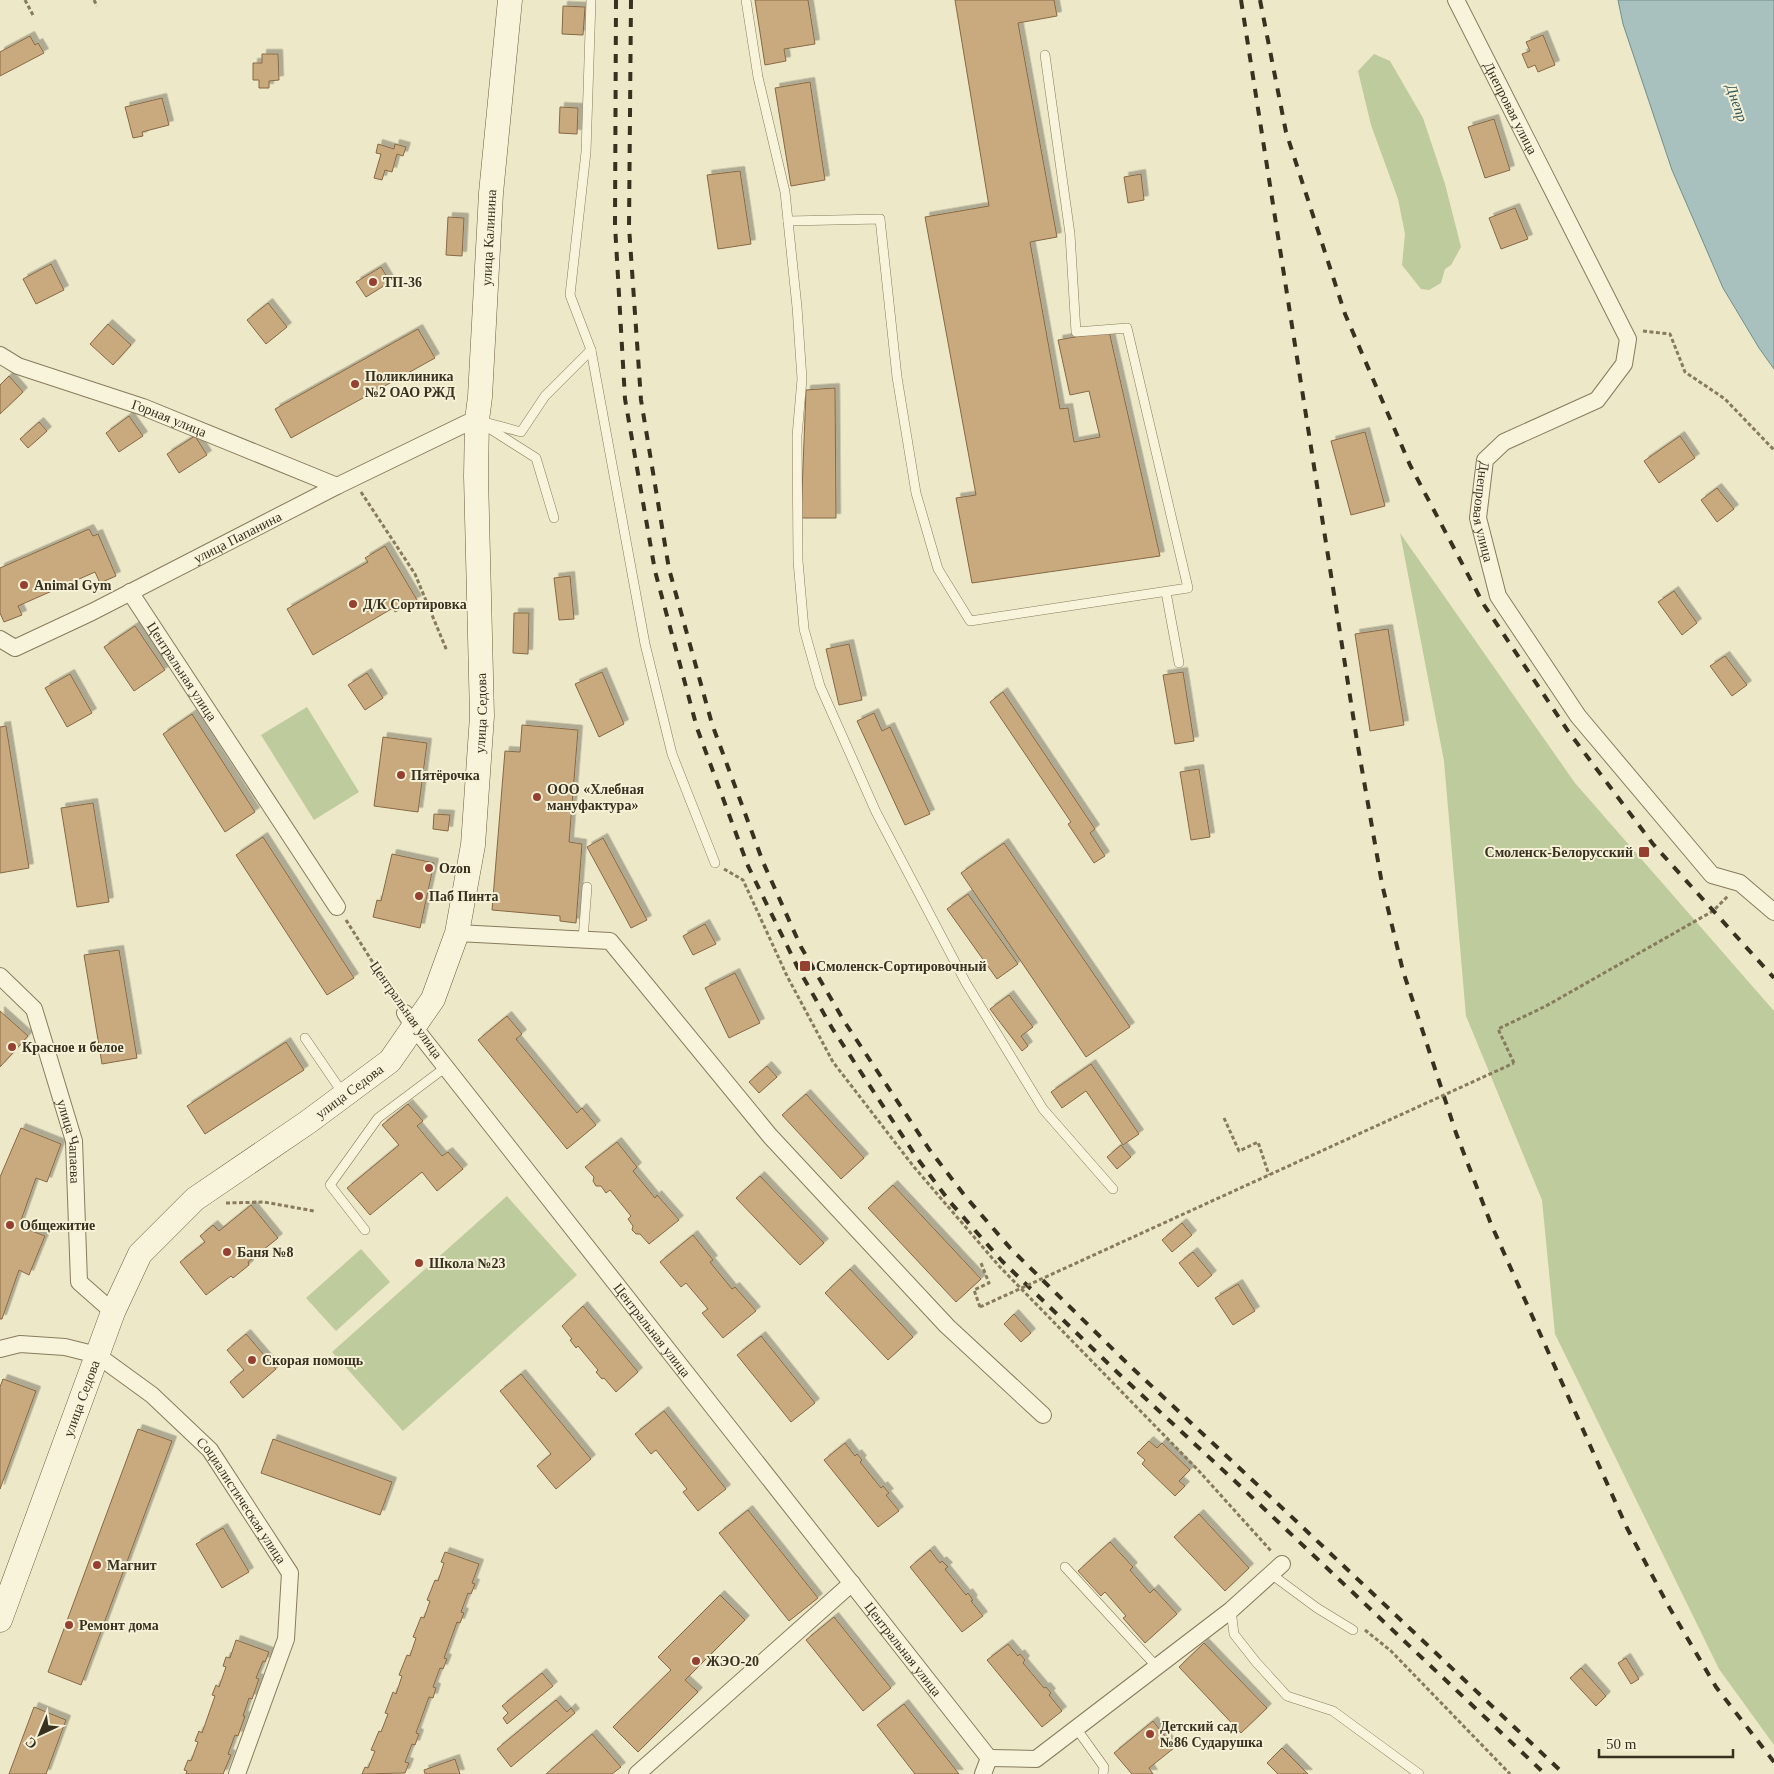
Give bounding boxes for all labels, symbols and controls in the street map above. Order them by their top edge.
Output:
street label: Днепровая улица [1481,59,1541,157]
water label: Днепр [1722,80,1751,124]
street label: улица Калинина [478,188,499,286]
place label: ТП-36 [383,275,422,290]
marker: ТП-36 [367,276,379,288]
place label: Поликлиника №2 ОАО РЖД [365,369,455,400]
marker: Поликлиника №2 ОАО РЖД [349,378,361,390]
street label: Горная улица [130,396,209,440]
street label: Днепровая улица [1470,460,1497,564]
street label: улица Папанина [191,508,285,566]
place label: Animal Gym [34,578,112,593]
marker: Animal Gym [18,579,30,591]
place label: Д/К Сортировка [363,597,467,612]
marker: Д/К Сортировка [347,598,359,610]
street label: Центральная улица [144,619,220,724]
street label: улица Седова [472,672,490,754]
place label: Пятёрочка [411,768,480,783]
marker: Пятёрочка [395,769,407,781]
place label: ООО «Хлебная мануфактура» [547,782,644,813]
marker: ООО «Хлебная мануфактура» [531,791,543,803]
place label: Смоленск-Белорусский [1485,845,1633,860]
marker: Смоленск-Белорусский [1637,845,1651,859]
place label: Ozon [439,861,471,876]
marker: Ozon [423,862,435,874]
place label: Паб Пинта [429,889,498,904]
marker: Паб Пинта [413,890,425,902]
street label: Центральная улица [367,959,446,1062]
marker: Смоленск-Сортировочный [798,959,812,973]
place label: Смоленск-Сортировочный [816,959,987,974]
place label: Красное и белое [22,1040,124,1055]
marker: Красное и белое [6,1041,18,1053]
street label: улица Седова [313,1061,387,1121]
street label: улица Чапаева [54,1097,83,1185]
place label: Общежитие [20,1218,95,1233]
marker: Общежитие [4,1219,16,1231]
place label: Баня №8 [237,1245,293,1260]
marker: Баня №8 [221,1246,233,1258]
place label: Школа №23 [429,1256,506,1271]
marker: Школа №23 [413,1257,425,1269]
street label: Центральная улица [611,1280,694,1380]
place label: Скорая помощь [262,1353,364,1368]
marker: Скорая помощь [246,1354,258,1366]
street label: улица Седова [60,1357,102,1439]
street label: Социалистическая улица [194,1434,290,1567]
place label: Магнит [107,1558,157,1573]
marker: Магнит [91,1559,103,1571]
street label: Центральная улица [862,1599,945,1699]
place label: Ремонт дома [79,1618,159,1633]
marker: Ремонт дома [63,1619,75,1631]
place label: ЖЭО-20 [706,1654,759,1669]
marker: ЖЭО-20 [690,1655,702,1667]
north arrow [15,1709,65,1759]
place label: Детский сад №86 Сударушка [1160,1719,1263,1750]
scale bar [1599,1726,1733,1758]
marker: Детский сад №86 Сударушка [1144,1728,1156,1740]
text: С [22,1734,40,1752]
text: 50 m [1606,1736,1637,1752]

